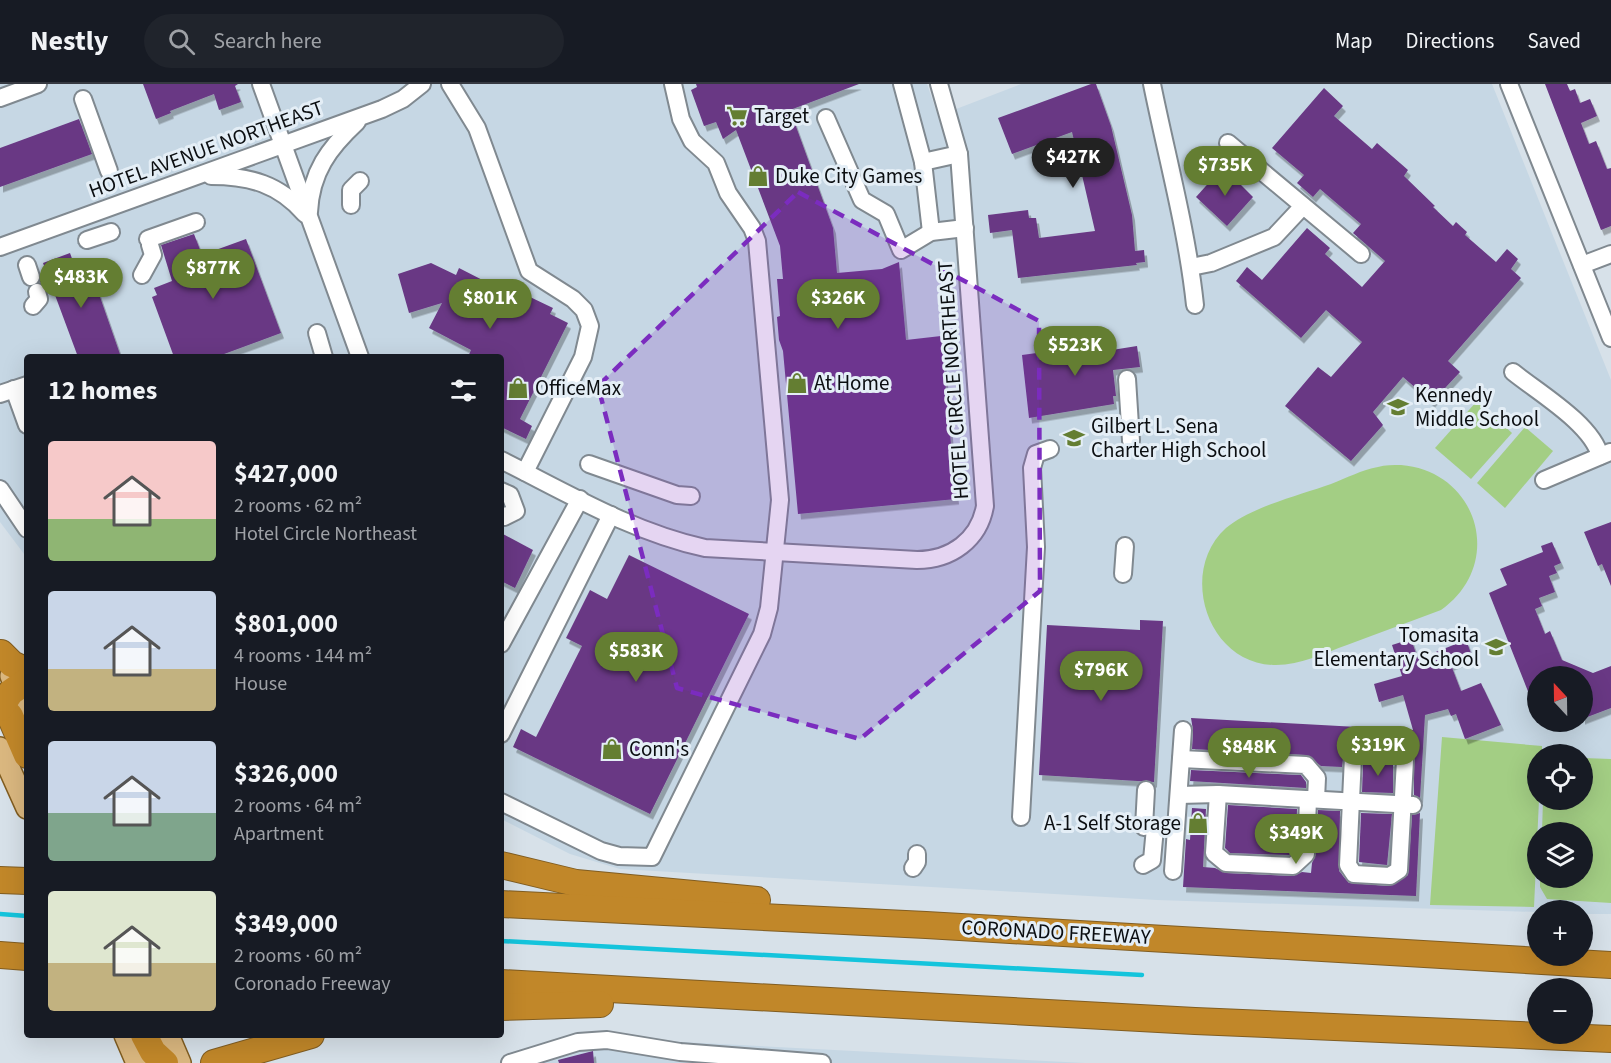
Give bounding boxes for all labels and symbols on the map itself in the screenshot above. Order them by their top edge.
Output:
street label: HOTEL AVENUE NORTHEAST [84,93,328,205]
place label: Target [754,101,809,131]
supermarket icon: Target [725,104,749,128]
pin: $427K [1031,138,1115,189]
pin: $735K [1183,146,1267,197]
place label: Duke City Games [775,161,923,191]
shop icon: Duke City Games [746,164,770,188]
pin: $877K [171,249,255,300]
pin: $483K [39,258,123,309]
street label: HOTEL CIRCLE NORTHEAST [930,260,976,500]
pin: $801K [448,279,532,330]
pin: $326K [796,279,880,330]
pin: $523K [1033,326,1117,377]
place label: At Home [814,368,889,398]
shop icon: At Home [785,371,809,395]
place label: OfficeMax [535,373,622,403]
shop icon: OfficeMax [506,376,530,400]
place label: Kennedy Middle School [1415,380,1539,434]
school or university icon: Kennedy Middle School [1386,395,1410,419]
place label: Gilbert L. Sena Charter High School [1091,411,1266,465]
school or university icon: Gilbert L. Sena Charter High School [1062,426,1086,450]
place label: Tomasita Elementary School [1313,620,1479,674]
pin: $583K [594,632,678,683]
school or university icon: Tomasita Elementary School [1484,635,1508,659]
pin: $796K [1059,651,1143,702]
north arrow [1527,666,1593,732]
pin: $319K [1336,726,1420,777]
pin: $848K [1207,728,1291,779]
place label: Conn's [629,734,689,764]
shop icon: Conn's [600,737,624,761]
place label: A-1 Self Storage [1044,808,1181,838]
shop icon: A-1 Self Storage [1186,811,1210,835]
pin: $349K [1254,814,1338,865]
street label: CORONADO FREEWAY [961,912,1152,952]

